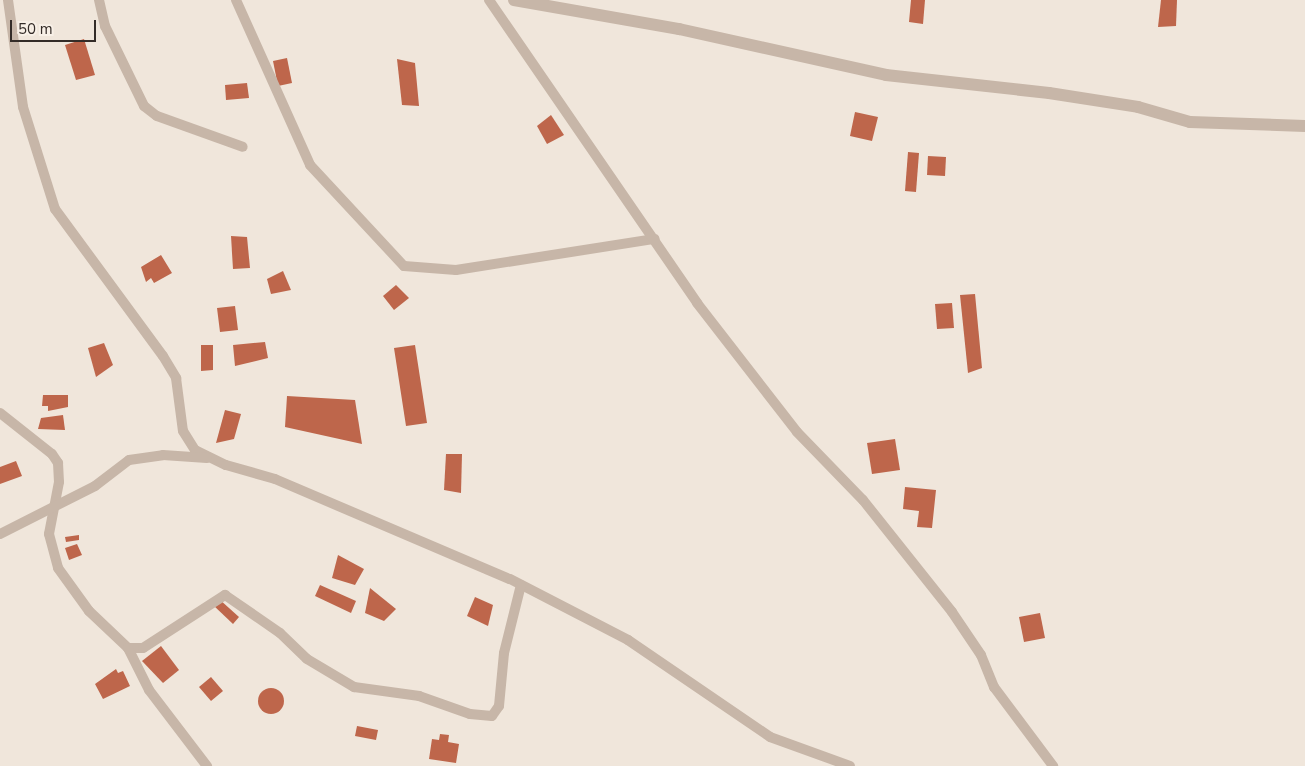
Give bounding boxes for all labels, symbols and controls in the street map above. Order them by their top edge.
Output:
scale bar [12,10,99,42]
text: 50 m [18,19,53,39]

